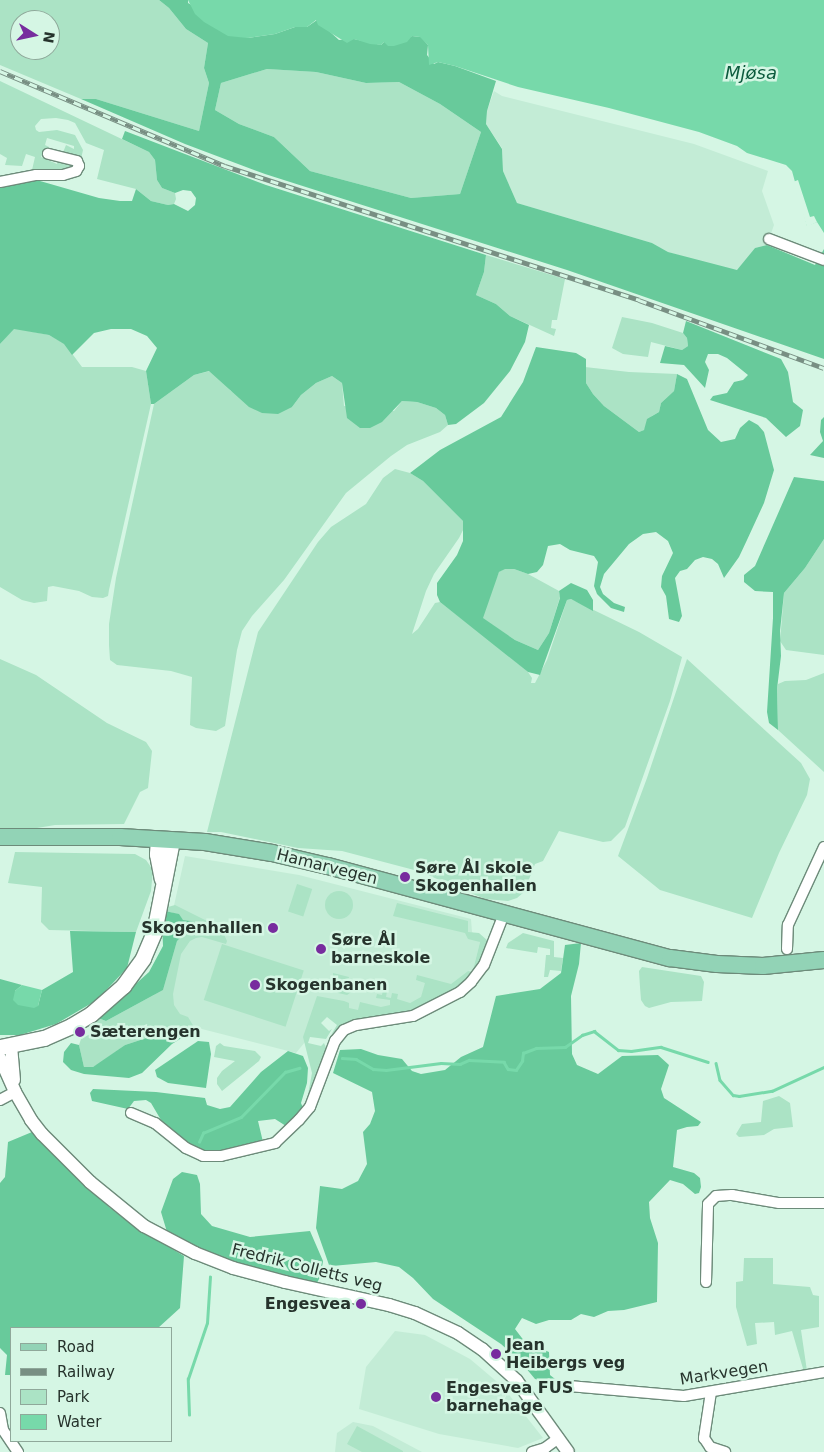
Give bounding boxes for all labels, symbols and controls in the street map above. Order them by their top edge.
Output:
north arrow [10,10,60,60]
text: N [40,30,58,45]
water label: Mjøsa [725,62,777,84]
street label: Hamarvegen [275,845,379,889]
place label: Søre Ål skole Skogenhallen [415,858,537,896]
marker: Søre Ål skole Skogenhallen [399,871,411,883]
place label: Skogenhallen [141,918,263,938]
marker: Skogenhallen [267,922,279,934]
place label: Søre Ål barneskole [331,930,430,968]
marker: Søre Ål barneskole [315,943,327,955]
place label: Skogenbanen [265,975,387,995]
marker: Skogenbanen [249,979,261,991]
place label: Sæterengen [90,1022,201,1042]
marker: Sæterengen [74,1026,86,1038]
street label: Fredrik Colletts veg [230,1240,384,1296]
place label: Engesvea [265,1294,351,1314]
marker: Engesvea [355,1298,367,1310]
legend [10,1327,172,1442]
place label: Jean Heibergs veg [506,1335,625,1373]
text: Road [57,1338,95,1356]
marker: Jean Heibergs veg [490,1348,502,1360]
street label: Markvegen [679,1357,769,1389]
text: Railway [57,1363,115,1381]
place label: Engesvea FUS barnehage [446,1378,573,1416]
text: Park [57,1388,89,1406]
marker: Engesvea FUS barnehage [430,1391,442,1403]
text: Water [57,1413,101,1431]

